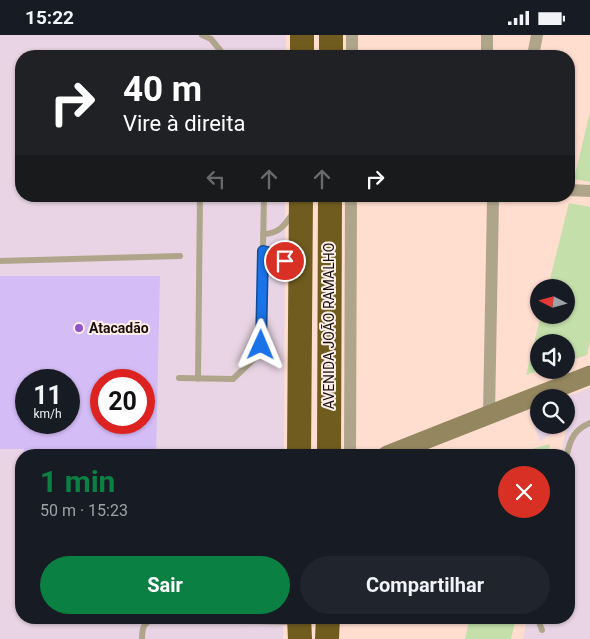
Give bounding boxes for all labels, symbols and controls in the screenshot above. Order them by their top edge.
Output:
text: 15:22 [25,6,74,29]
text: 40 m [123,69,202,110]
icon: right [40,70,105,135]
text: Vire à direita [123,111,245,136]
icon: left [202,165,230,193]
icon: ahead [255,165,283,193]
icon: ahead [308,165,336,193]
icon: right [361,165,389,193]
pin [264,240,306,282]
street label: AVENIDA JOÃO RAMALHO [320,243,337,409]
icon: arrive [271,247,299,275]
north arrow [530,279,575,324]
map controls [530,279,575,434]
position arrow [234,318,286,370]
place label: Atacadão [89,320,149,336]
marker: Atacadão [73,322,85,334]
button: sound [530,334,575,379]
speed limit sign: 20 [90,369,155,434]
text: 11 [33,381,62,410]
button: search [530,389,575,434]
text: km/h [33,407,62,421]
text: 1 min [40,464,115,499]
button: close [498,466,550,518]
text: 50 m · 15:23 [40,501,128,520]
button: Sair [40,556,290,614]
button: Compartilhar [300,556,550,614]

